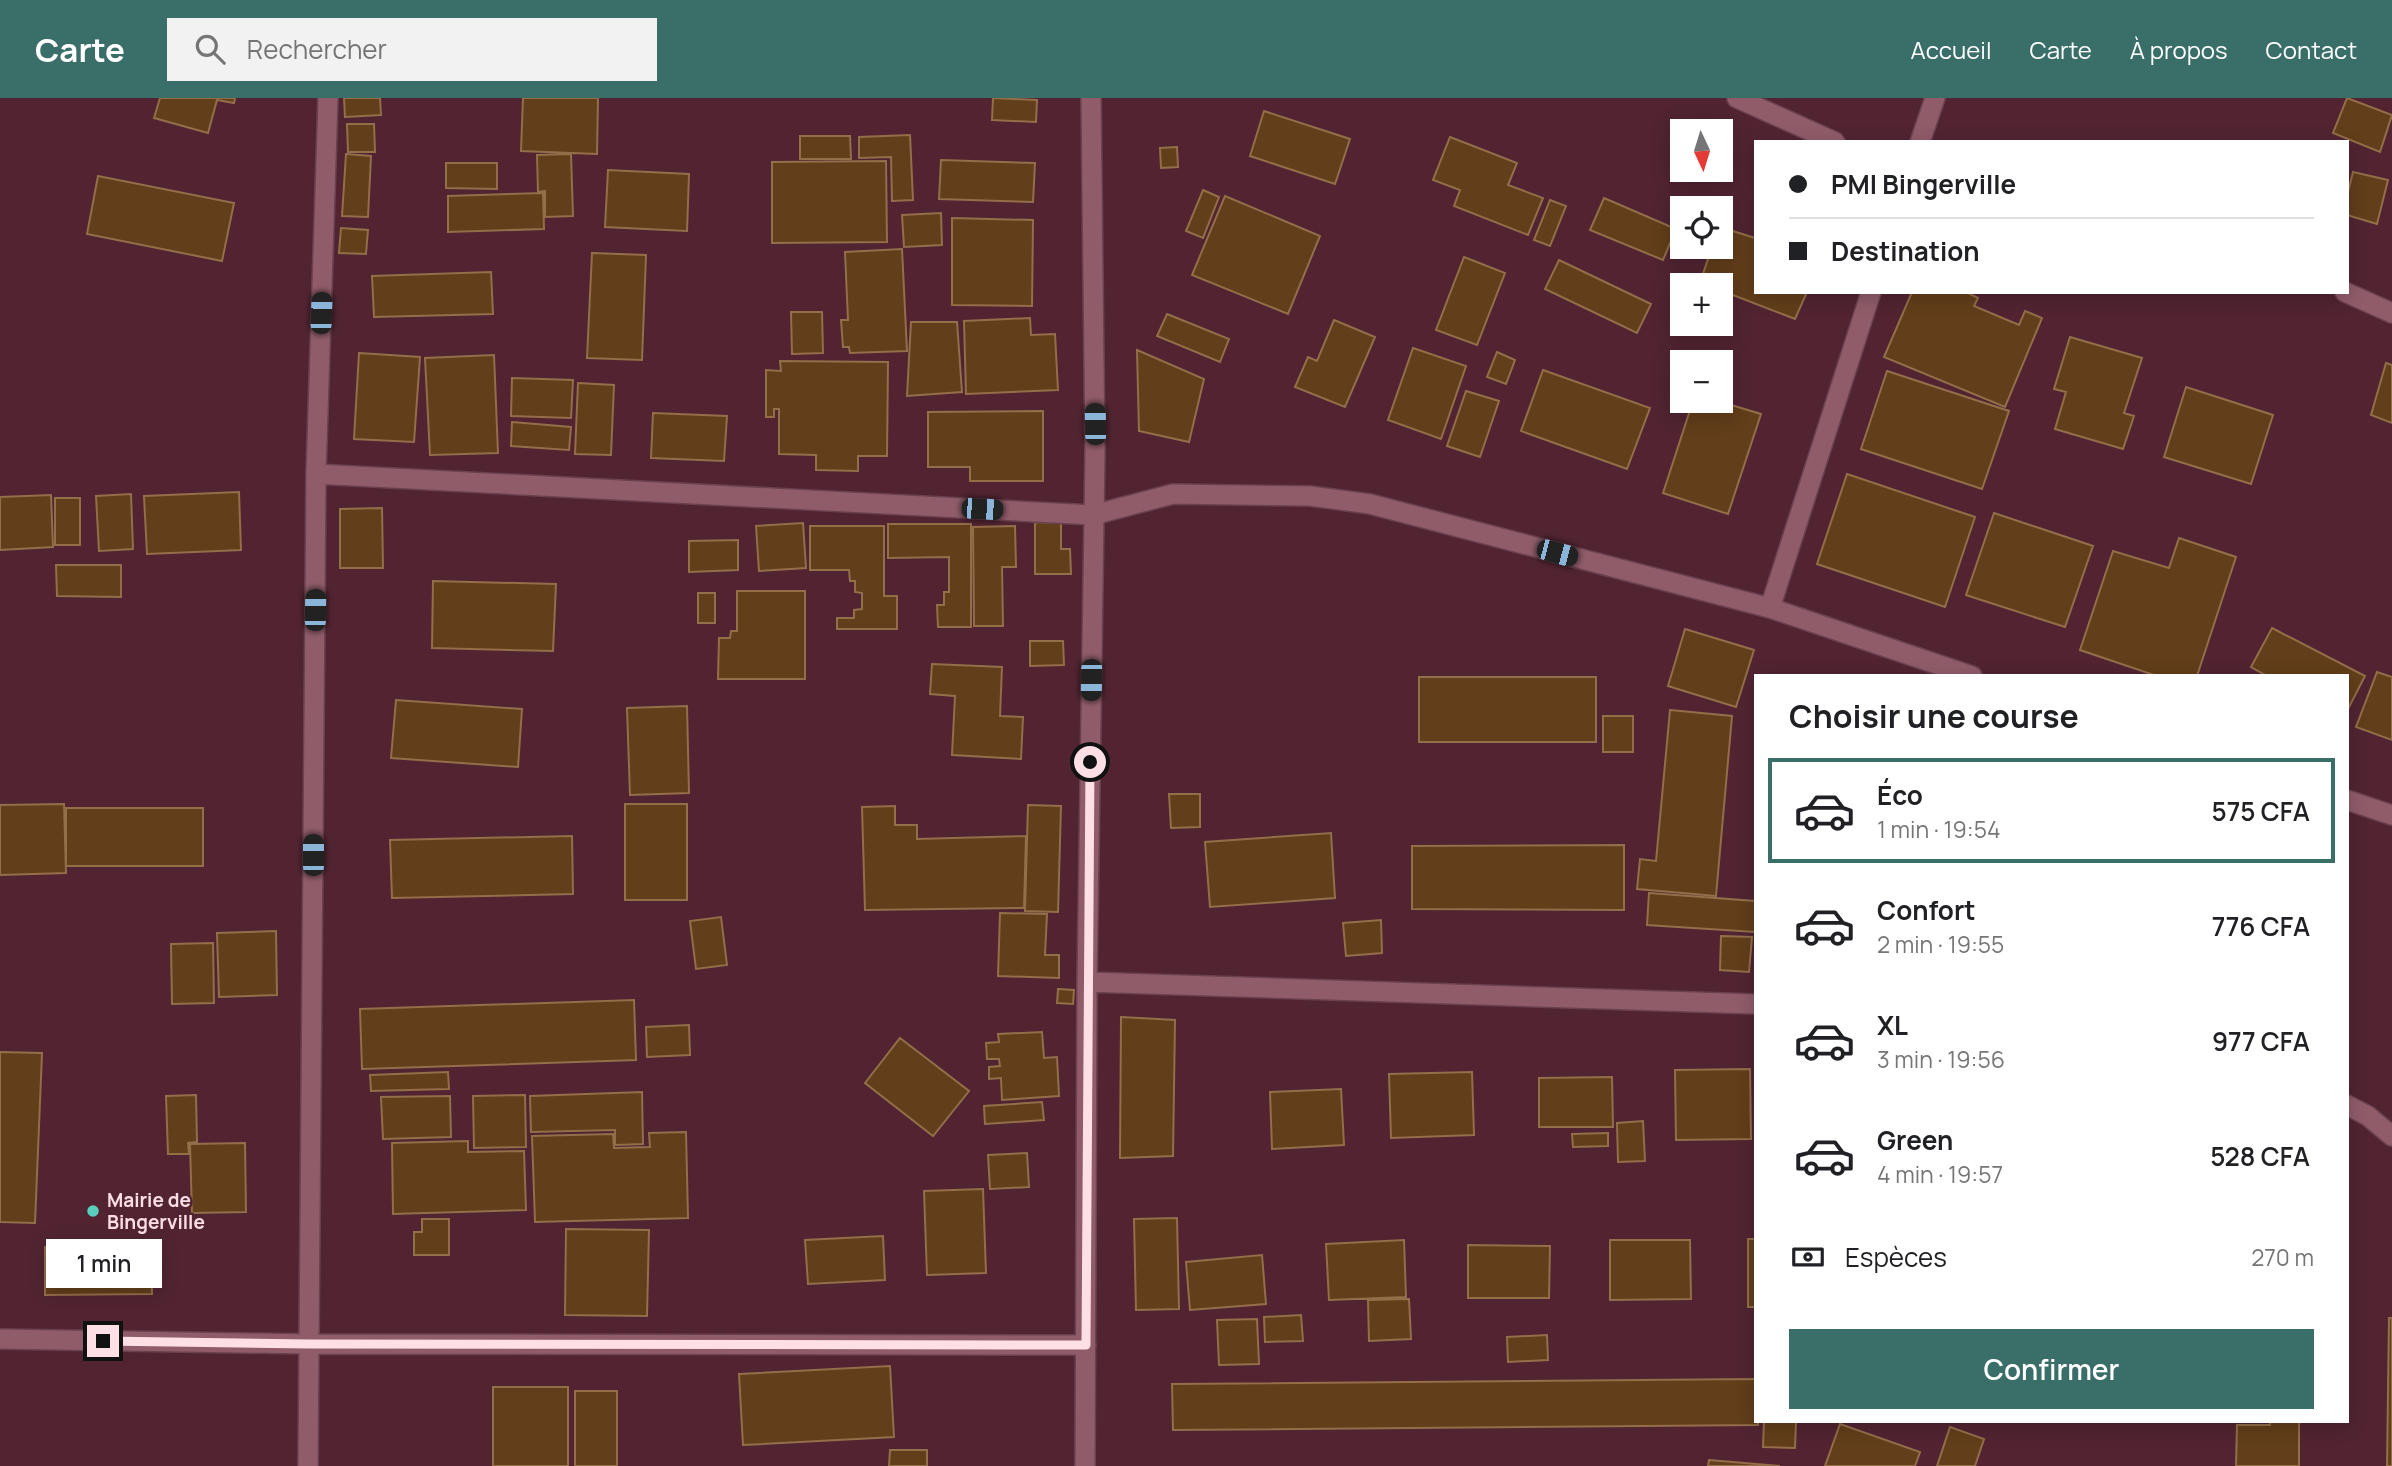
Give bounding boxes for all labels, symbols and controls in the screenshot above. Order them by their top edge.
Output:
search box [167,18,657,81]
text: Carte [35,27,125,72]
icon: search [191,30,229,68]
text: Rechercher [247,31,387,67]
text: Accueil [1911,33,1991,66]
text: Carte [2029,33,2092,66]
text: À propos [2130,33,2228,66]
text: Contact [2266,33,2357,66]
north arrow [1670,119,1732,182]
map controls [1670,119,1733,413]
text: PMI Bingerville [1831,166,2016,202]
button: locate [1670,196,1733,259]
text: Destination [1831,233,1980,269]
button: + [1670,273,1733,336]
car [310,292,333,334]
button: − [1670,350,1733,413]
car [1085,403,1106,445]
car [961,497,1004,521]
car [1534,537,1581,569]
car [305,589,326,631]
car [1081,659,1102,701]
text: Choisir une course [1789,694,2079,738]
route start [1074,746,1106,778]
text: Éco [1877,777,1923,813]
icon: car [1793,779,1856,842]
text: 575 CFA [2212,793,2310,829]
text: 1 min · 19:54 [1877,813,2000,845]
car [303,834,324,876]
text: Confort [1877,892,1976,928]
icon: car [1793,894,1856,957]
text: 776 CFA [2212,908,2310,944]
text: 2 min · 19:55 [1877,928,2004,960]
text: XL [1877,1007,1908,1043]
icon: car [1793,1009,1856,1072]
text: 977 CFA [2212,1023,2310,1059]
text: 3 min · 19:56 [1877,1043,2005,1075]
text: Green [1877,1122,1953,1158]
icon: car [1793,1124,1856,1187]
text: 528 CFA [2210,1138,2310,1174]
text: 4 min · 19:57 [1877,1158,2003,1190]
place label: Mairie de Bingerville [107,1187,205,1235]
marker: Mairie de Bingerville [85,1203,101,1219]
icon: cash [1789,1238,1827,1276]
text: Espèces [1845,1239,1947,1275]
callout: 1 min [45,1240,161,1288]
text: 270 m [2251,1241,2314,1273]
text: 1 min [77,1247,131,1279]
route end [87,1325,119,1357]
button: Confirmer [1789,1329,2314,1409]

